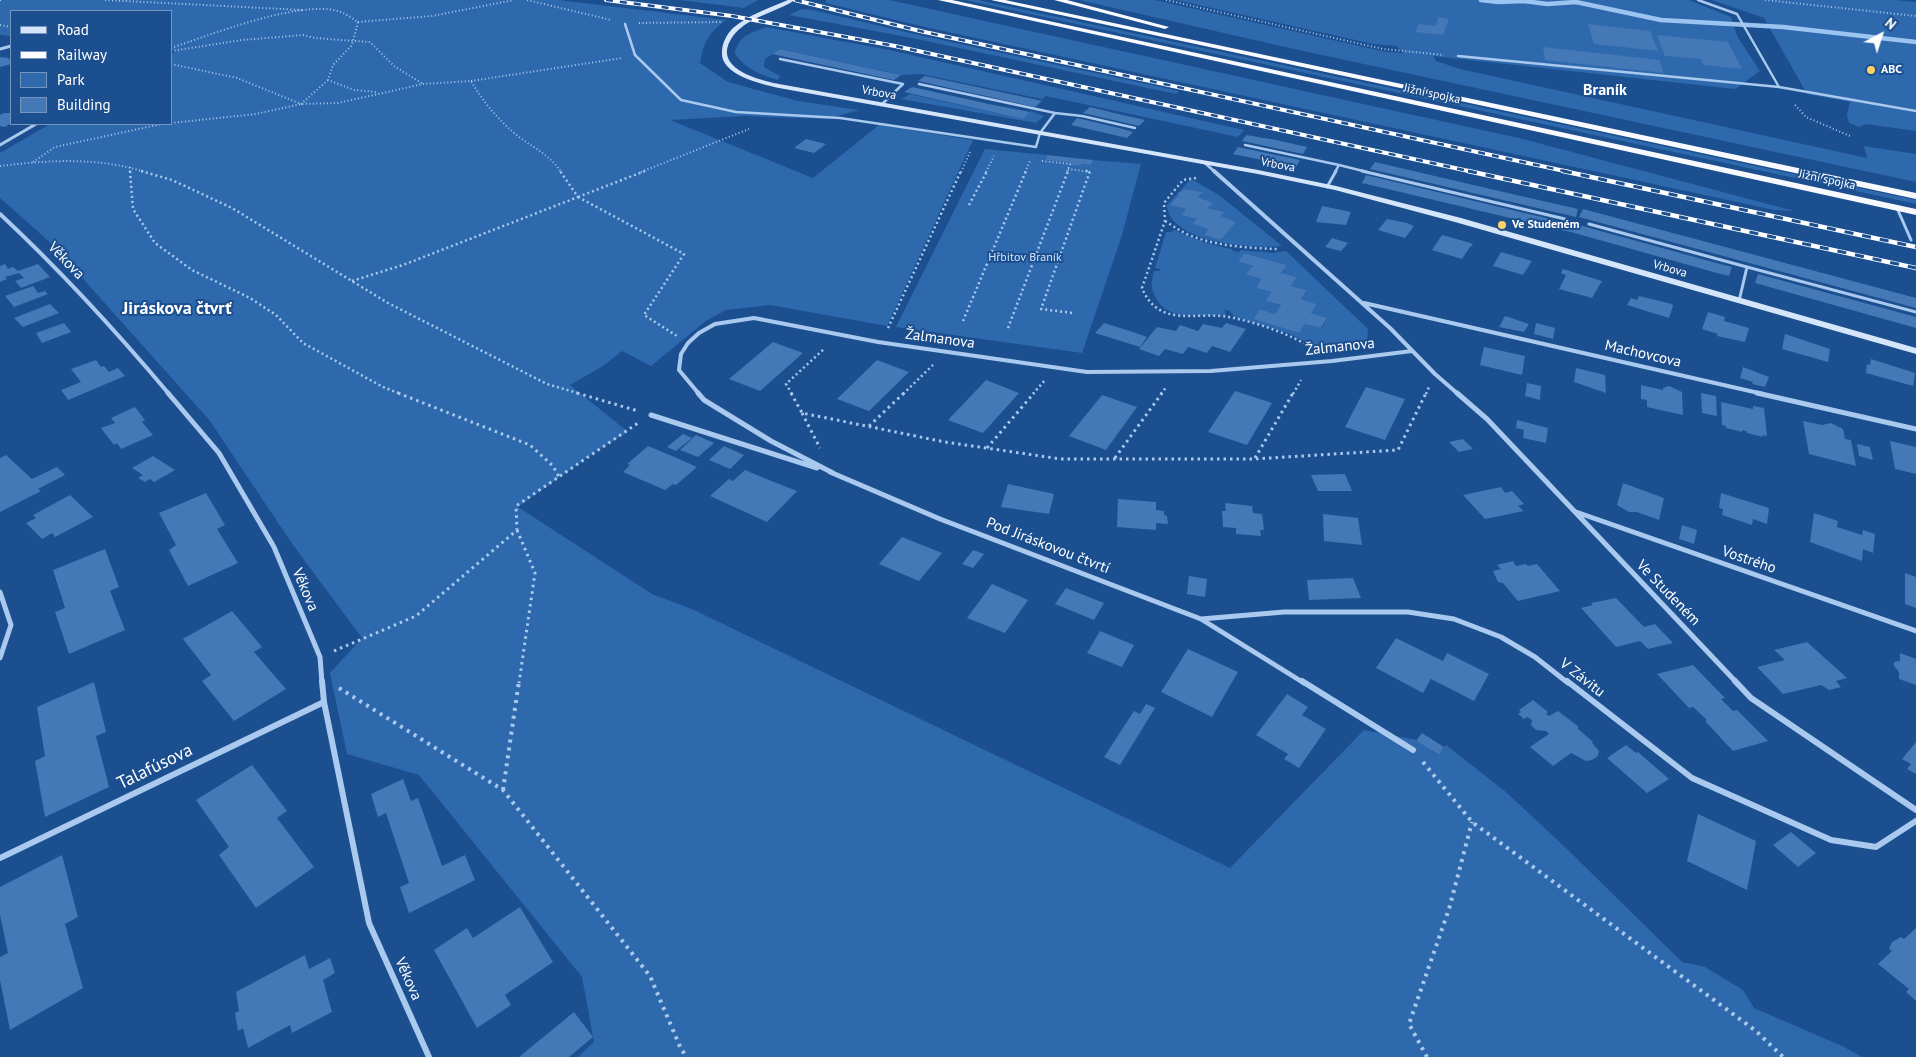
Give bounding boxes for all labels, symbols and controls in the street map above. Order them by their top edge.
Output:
legend [10,10,172,125]
north arrow [1856,10,1906,60]
text: N [1881,14,1900,33]
text: Road [57,20,89,39]
text: Railway [57,45,107,64]
place label: ABC [1881,63,1902,77]
marker: ABC [1865,64,1877,76]
text: Park [57,70,85,89]
district label: Braník [1583,80,1627,100]
street label: Jižní spojka [1402,81,1462,107]
street label: Vrbova [861,83,897,103]
text: Building [57,95,111,114]
street label: Vrbova [1260,155,1296,175]
street label: Jižní spojka [1797,167,1857,193]
place label: Ve Studeném [1512,218,1579,232]
marker: Ve Studeném [1496,219,1508,231]
street label: Věkova [44,239,88,283]
park label: Hřbitov Braník [988,251,1062,265]
street label: Vrbova [1651,257,1689,281]
district label: Jiráskova čtvrť [122,298,232,320]
street label: Žalmanova [904,325,976,353]
street label: Žalmanova [1304,334,1376,360]
street label: Machovcova [1603,336,1683,372]
street label: Pod Jiráskovou čtvrtí [984,514,1112,578]
street label: Vostrého [1720,542,1778,578]
street label: Ve Studeném [1632,556,1704,630]
street label: Věkova [288,566,322,614]
street label: V Závitu [1556,655,1608,701]
street label: Talafúsova [114,739,196,795]
street label: Věkova [391,955,425,1003]

